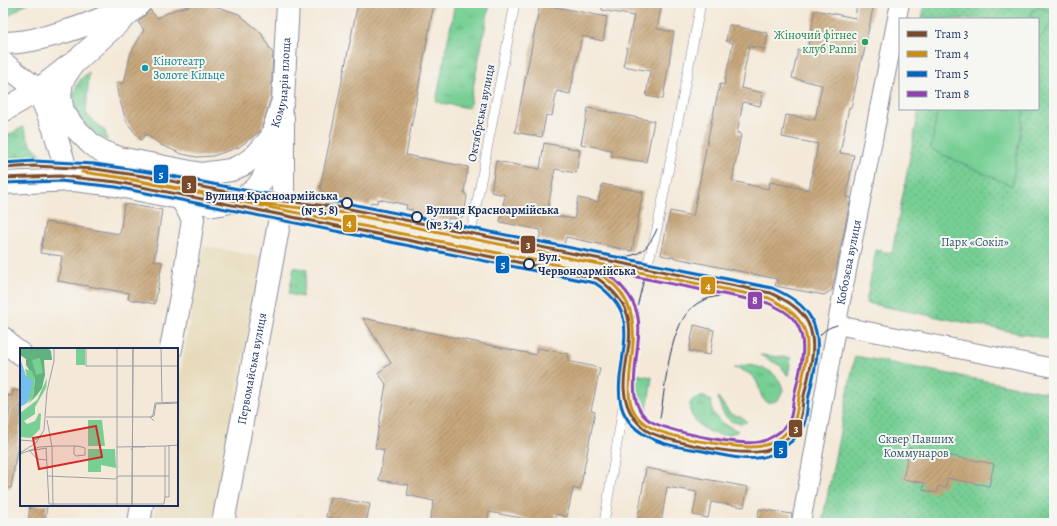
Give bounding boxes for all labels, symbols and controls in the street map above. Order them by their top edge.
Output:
legend [899,18,1039,110]
text: Tram 3 [935,26,969,42]
place label: Жіночий фітнес клуб Panni [774,27,857,57]
street label: Комунарів площа [267,36,294,130]
marker: Жіночий фітнес клуб Panni [860,37,870,47]
text: Tram 4 [935,46,970,62]
place label: Кінотеатр Золоте Кільце [153,53,225,83]
marker: Кінотеатр Золоте Кільце [140,63,150,73]
street label: Октябрська вулиця [464,63,498,163]
text: Tram 5 [935,66,969,82]
text: Tram 8 [935,86,970,102]
line badge: 5 [153,164,169,184]
text: 5 [159,167,164,182]
line badge: 3 [181,175,197,194]
text: 3 [187,177,192,192]
place label: Вулиця Красноармійська (№ 5, 8) [205,188,338,218]
marker: Вулиця Красноармійська (№ 5, 8) [341,197,353,209]
place label: Вулиця Красноармійська (№ 3, 4) [426,202,559,232]
marker: Вулиця Красноармійська (№ 3, 4) [411,211,423,223]
line badge: 4 [342,214,357,233]
text: 4 [346,216,352,231]
street label: Кобозєва вулиця [832,218,865,306]
park label: Парк «Сокіл» [941,234,1009,250]
line badge: 3 [520,235,536,254]
text: 3 [526,237,531,252]
place label: Вул. Червоноармійська [538,249,636,279]
line badge: 5 [495,255,510,274]
text: 5 [501,257,506,272]
marker: Вул. Червоноармійська [523,258,535,270]
line badge: 4 [700,276,716,295]
text: 4 [705,279,711,294]
line badge: 8 [747,291,763,310]
text: 8 [752,293,758,308]
street label: Первомайська вулиця [234,311,270,426]
inset map [20,348,178,506]
line badge: 3 [788,419,803,438]
text: 3 [794,421,799,436]
park label: Сквер Павших Коммунаров [878,431,954,461]
line badge: 5 [773,440,788,459]
text: 5 [779,442,784,457]

